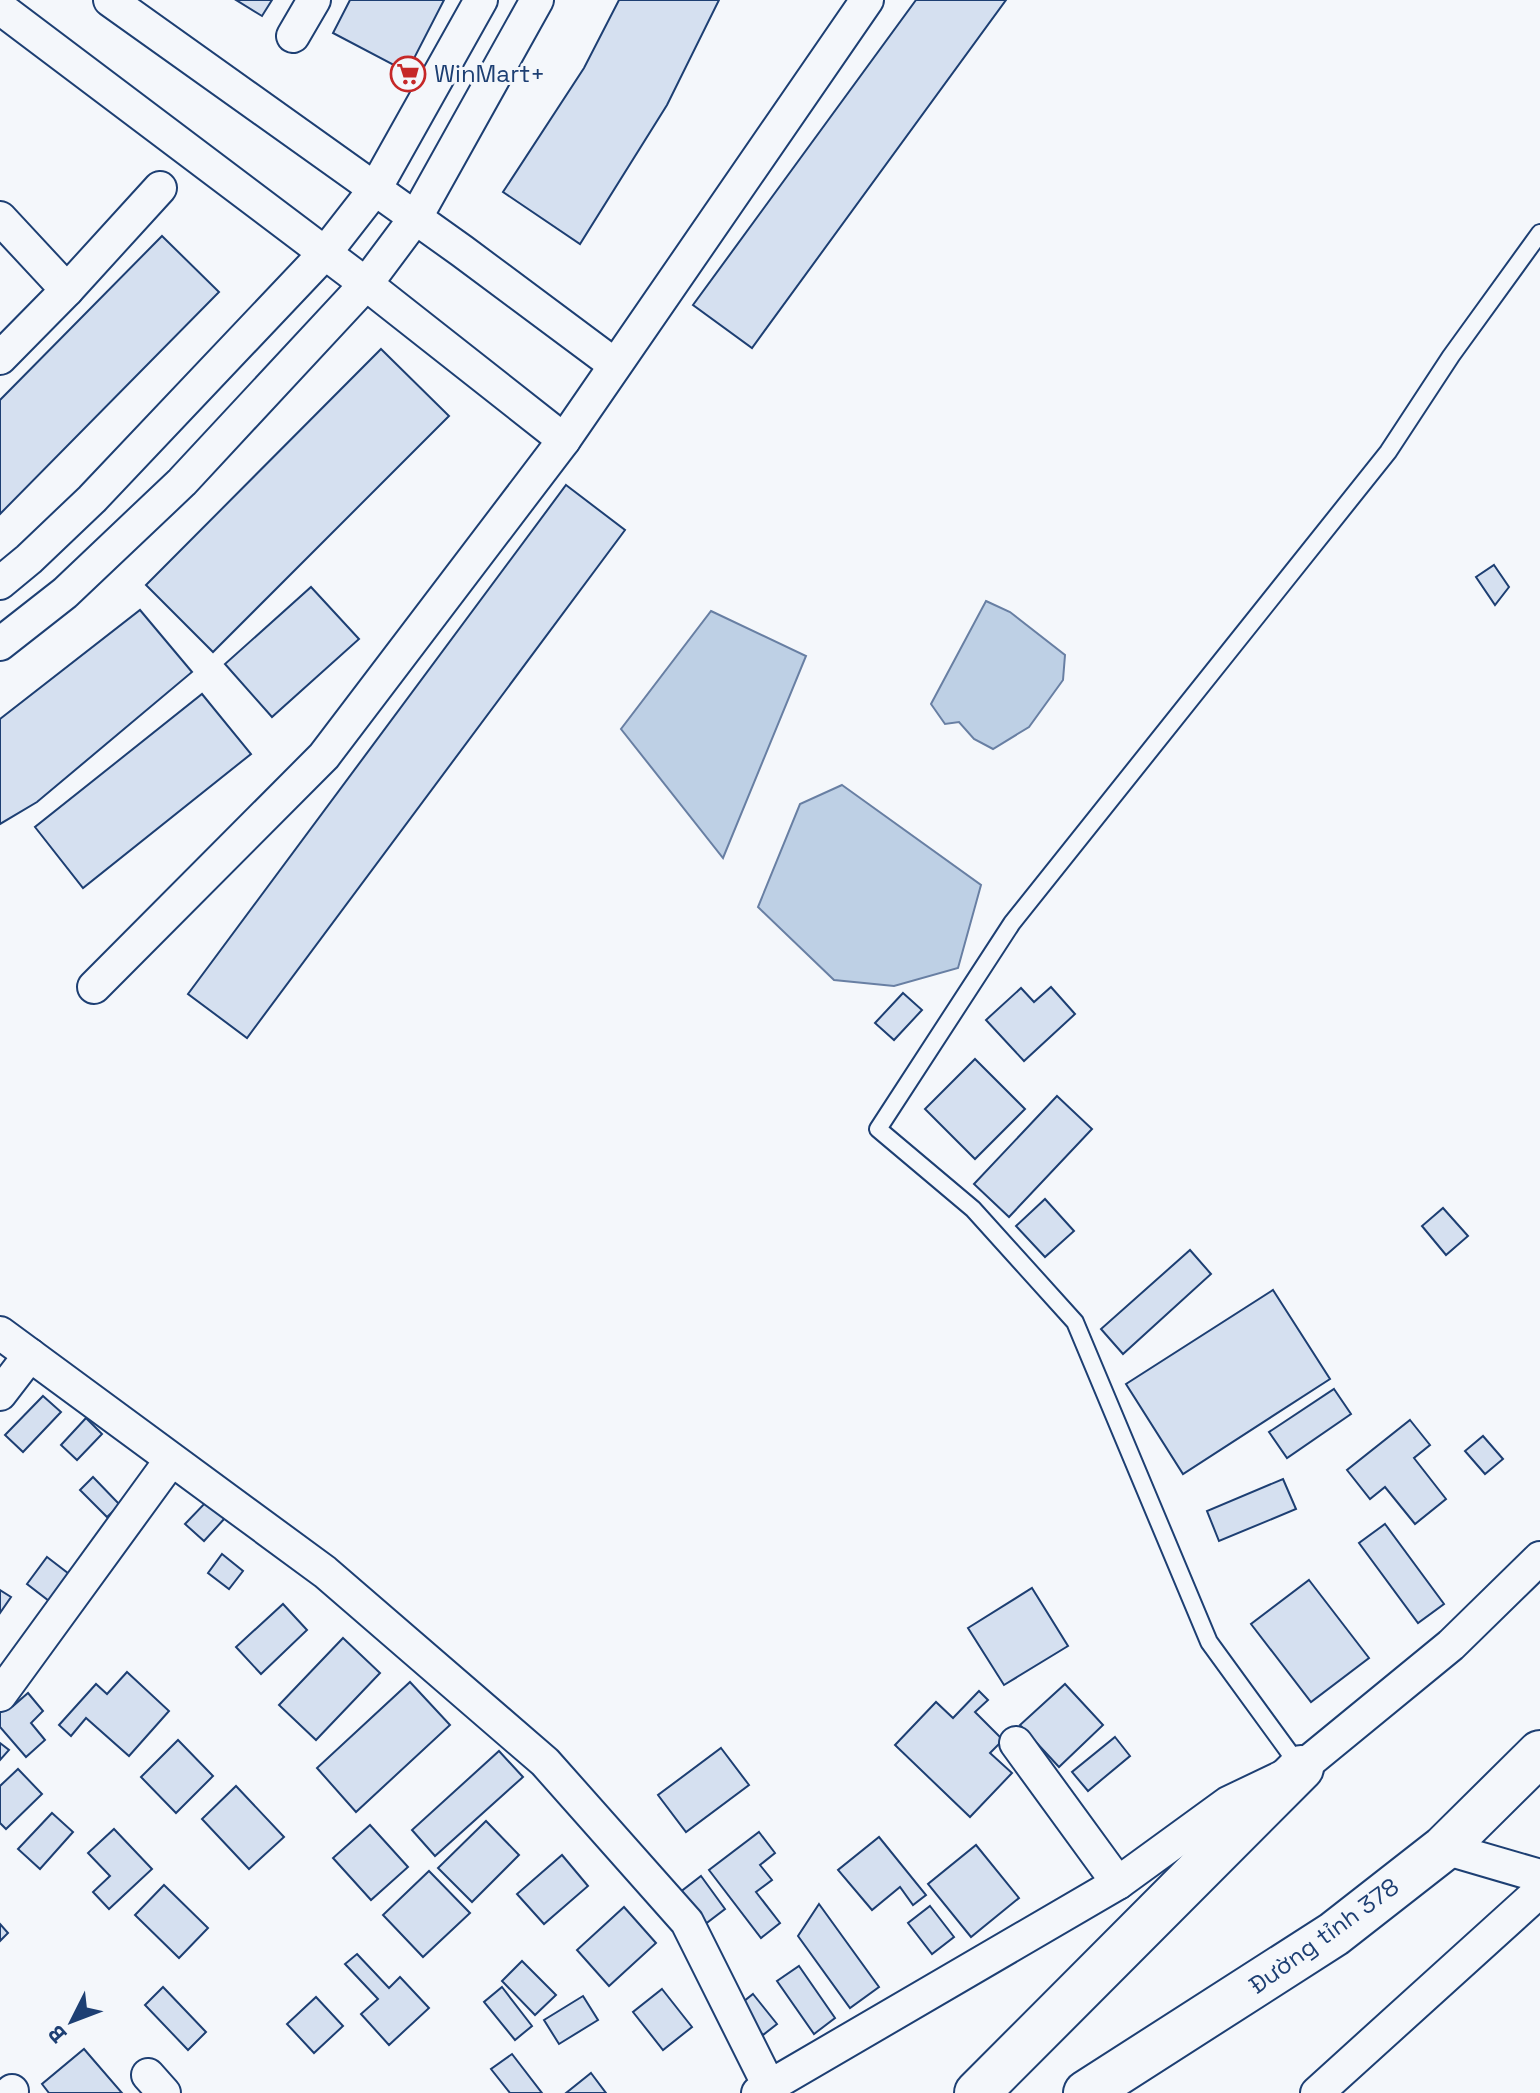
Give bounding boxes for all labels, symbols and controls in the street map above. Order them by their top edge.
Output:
supermarket icon: WinMart+ [389,55,427,93]
place label: WinMart+ [434,58,545,89]
street label: Đường tỉnh 378 [1243,1871,1405,2000]
north arrow [32,1981,112,2061]
text: B [42,2020,72,2049]

